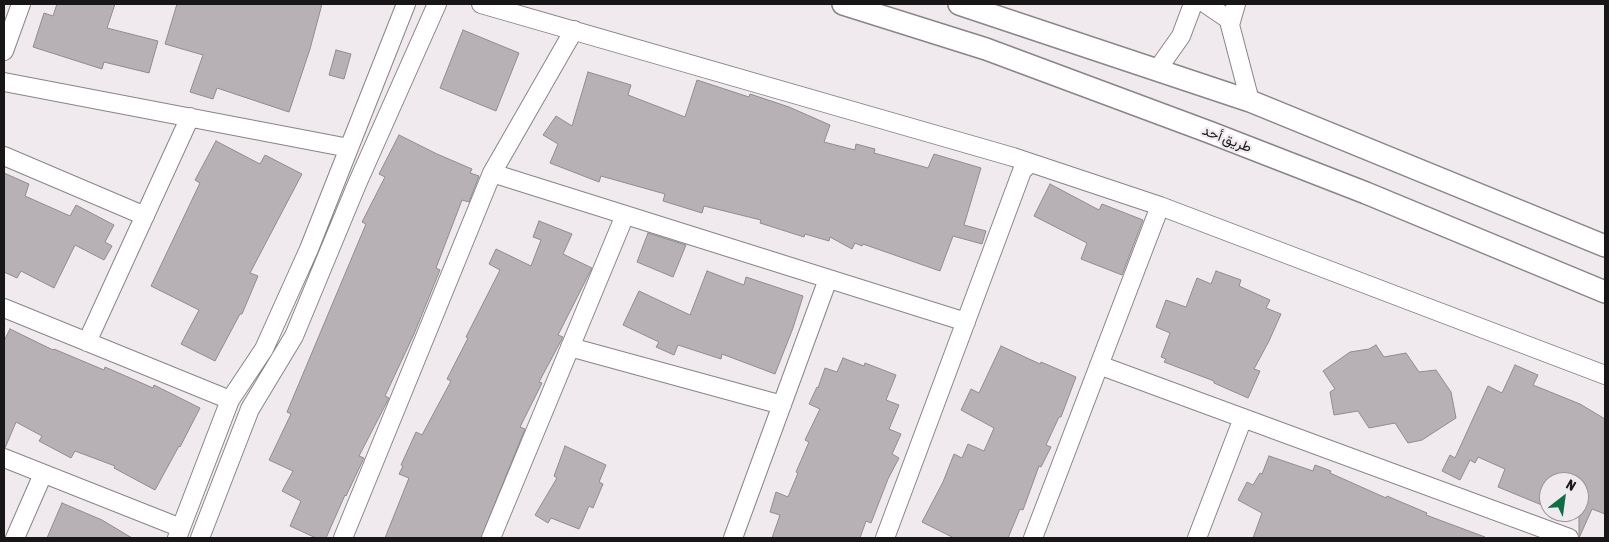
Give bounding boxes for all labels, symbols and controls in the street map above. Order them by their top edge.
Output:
street label: طريق أحد [1200,122,1254,156]
north arrow [1539,472,1589,522]
text: N [1563,476,1579,494]

